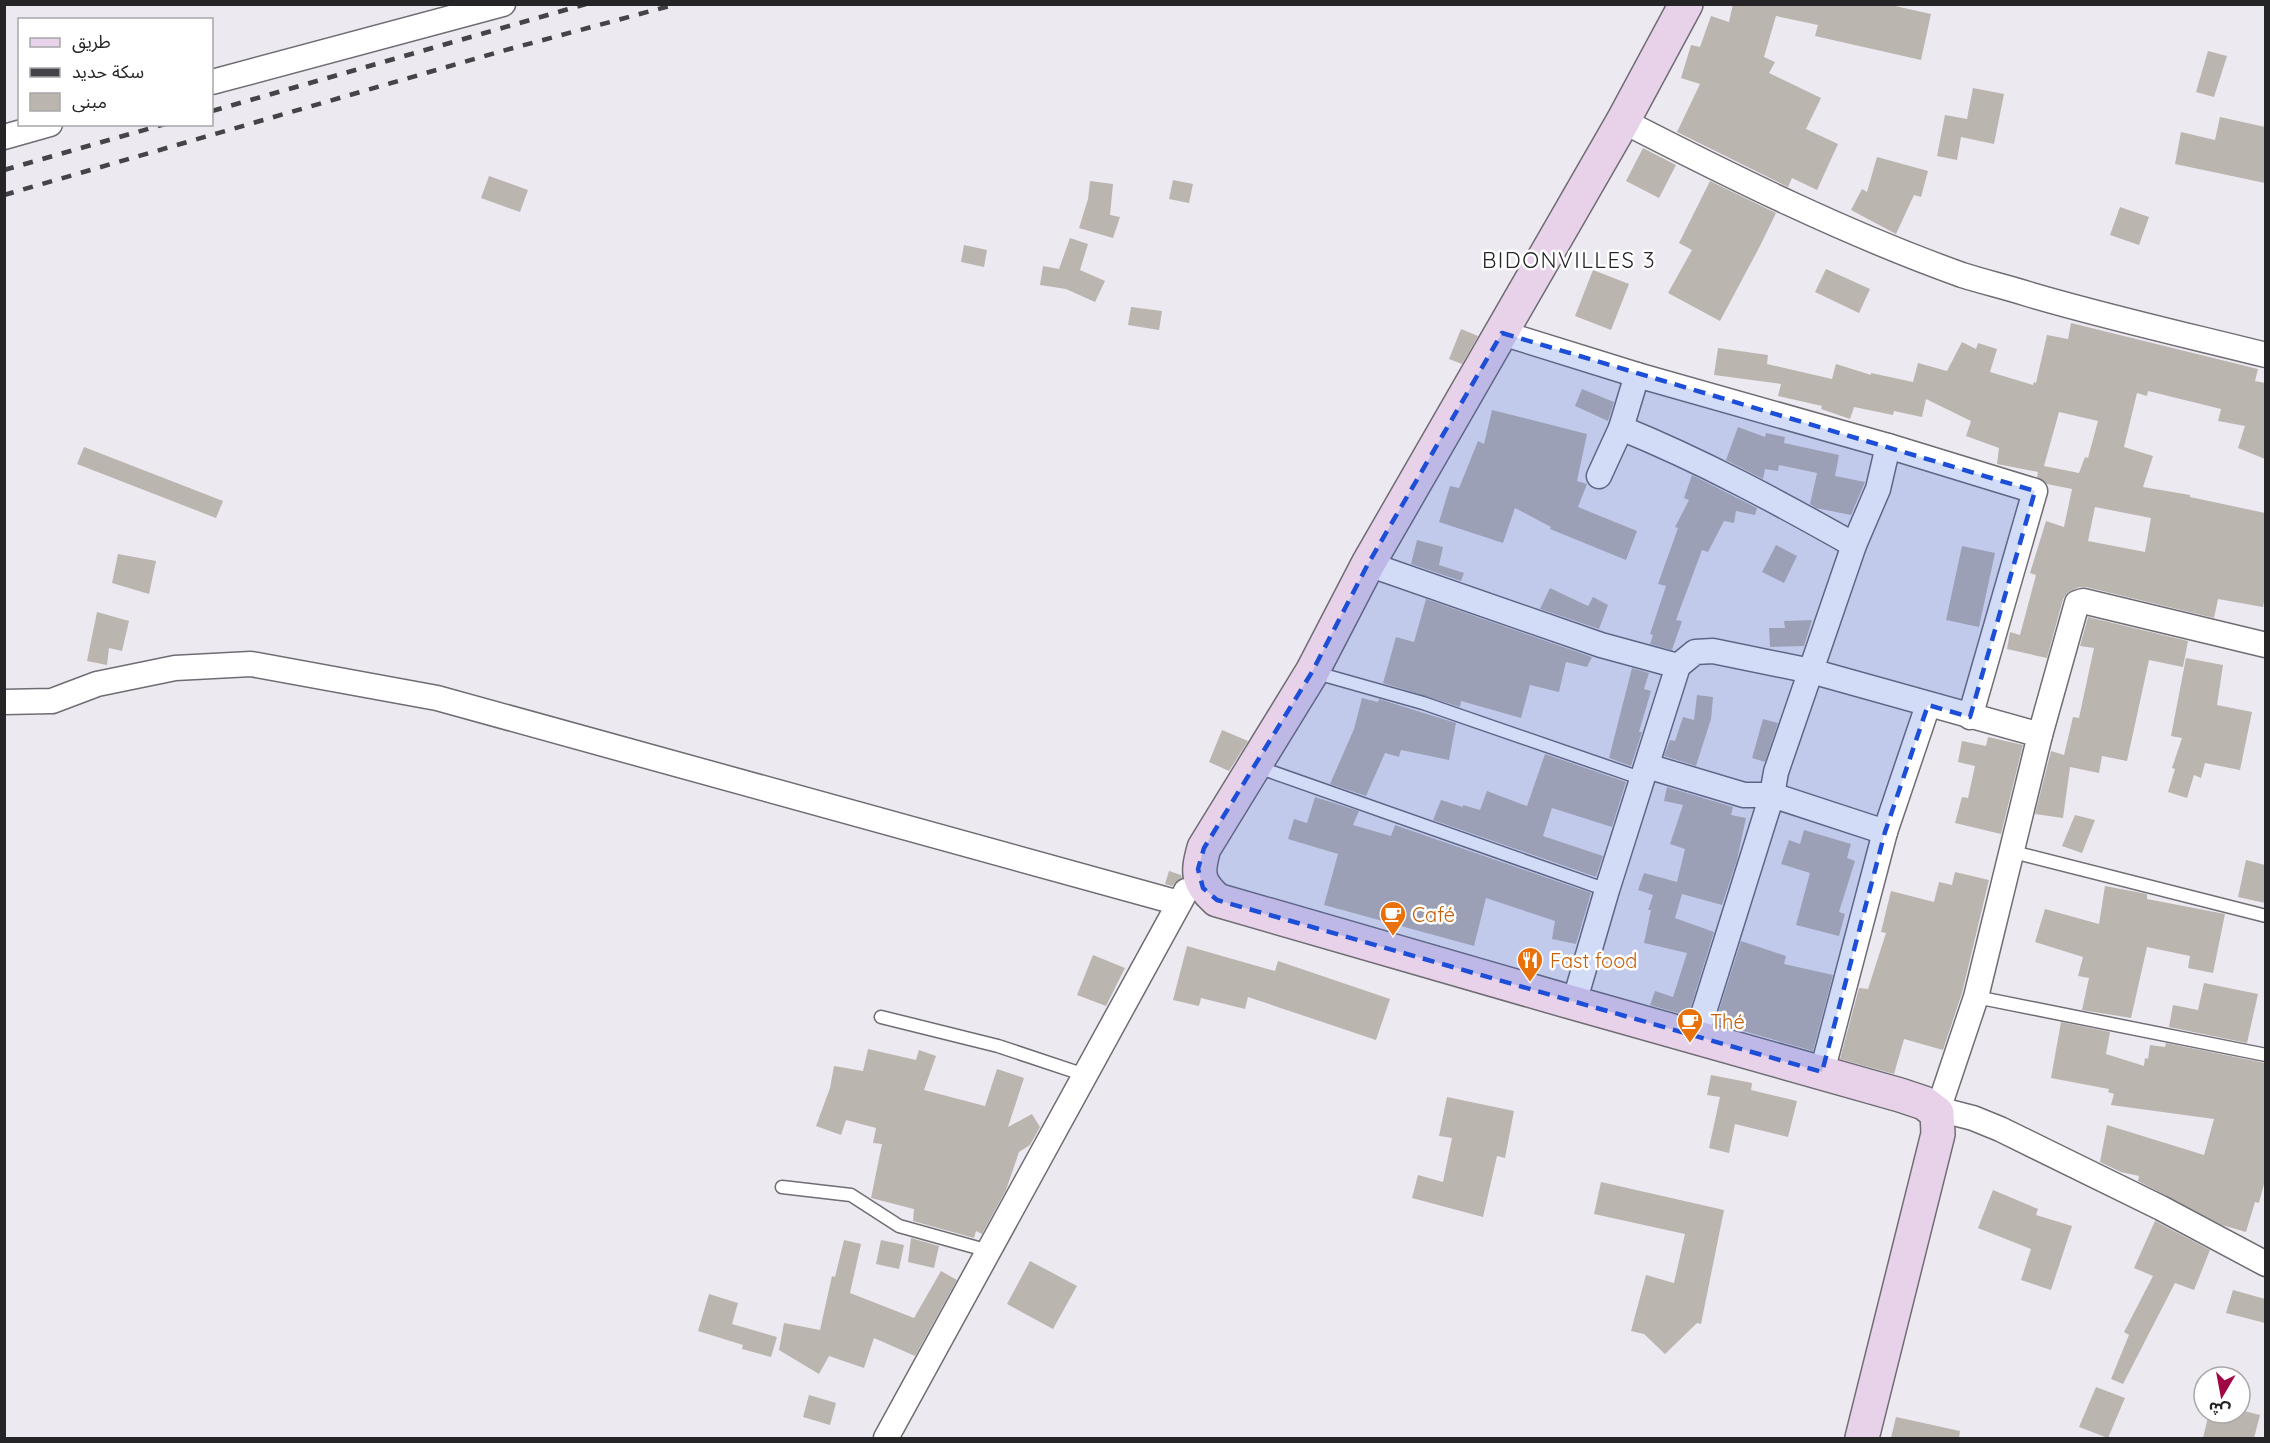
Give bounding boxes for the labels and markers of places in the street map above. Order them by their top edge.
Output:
cafe icon: Café [1378,899,1408,937]
place label: Café [1412,902,1455,927]
restaurant icon: Fast food [1515,945,1545,983]
place label: Fast food [1550,948,1637,973]
cafe icon: Thé [1675,1006,1705,1044]
place label: Thé [1710,1009,1745,1034]

